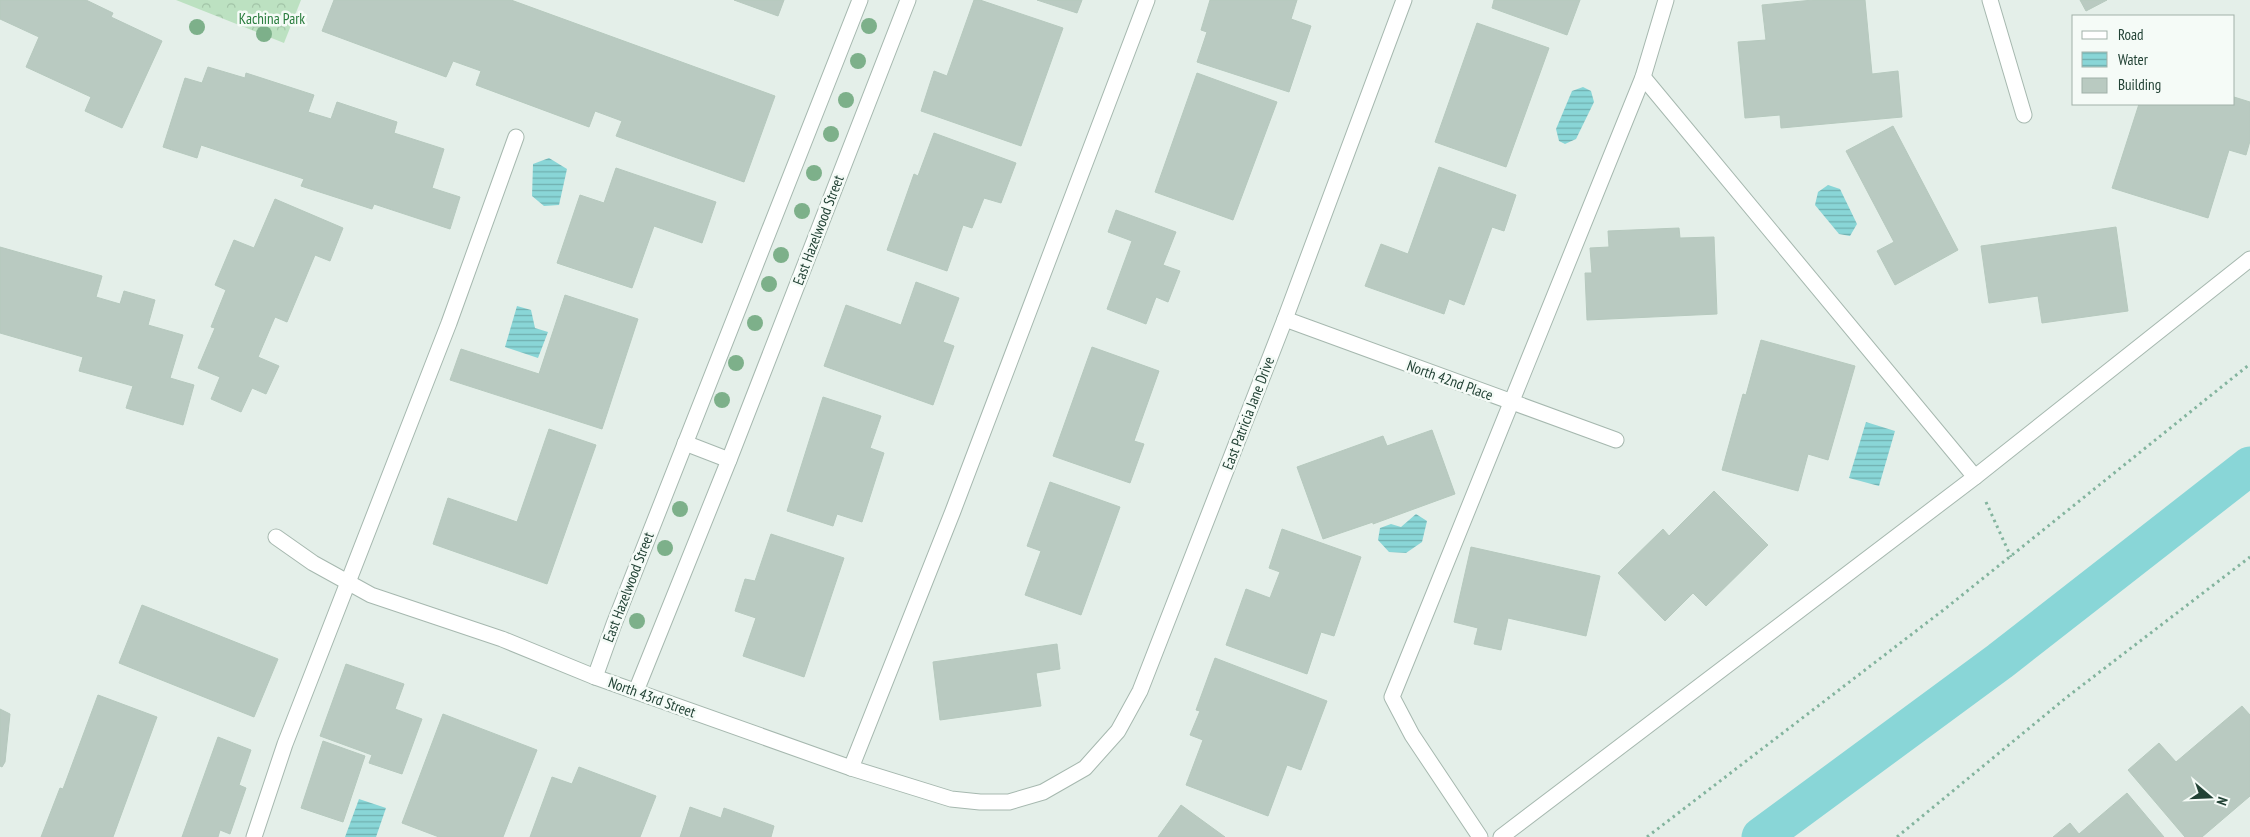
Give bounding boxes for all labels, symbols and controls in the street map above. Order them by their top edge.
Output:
park label: Kachina Park [239,9,305,28]
legend [2072,15,2235,105]
text: Road [2118,25,2144,44]
text: Water [2118,50,2149,69]
text: Building [2118,75,2161,94]
street label: East Hazelwood Street [788,172,848,288]
street label: East Patricia Jane Drive [1218,354,1278,472]
street label: North 42nd Place [1404,356,1496,404]
street label: East Hazelwood Street [598,529,658,645]
street label: North 43rd Street [606,672,698,722]
north arrow [2185,772,2235,822]
text: N [2213,795,2232,808]

